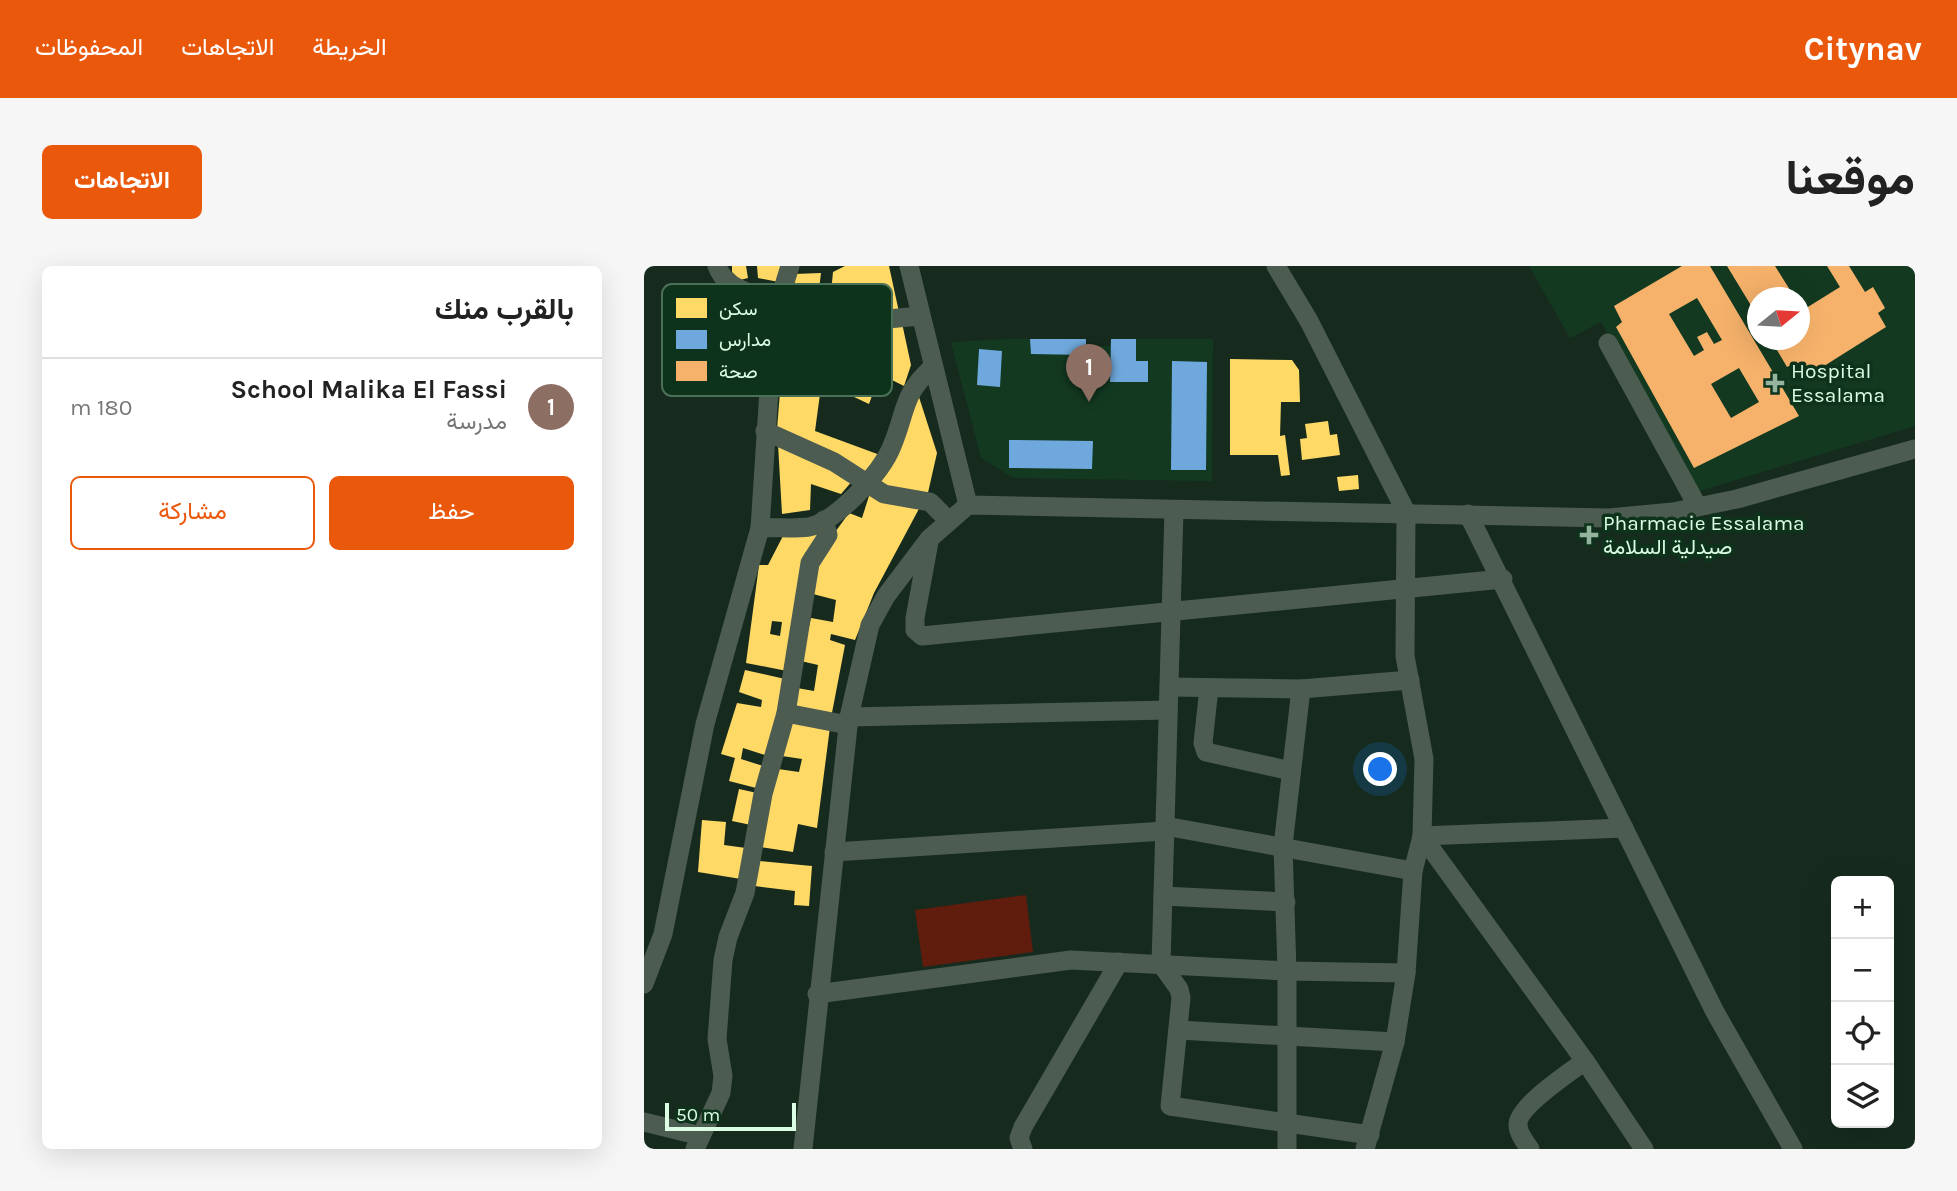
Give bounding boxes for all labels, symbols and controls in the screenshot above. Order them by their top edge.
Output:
text: Citynav [1804,30,1922,68]
text: المحفوظات [35,33,143,61]
text: الاتجاهات [181,33,274,61]
text: الخريطة [312,33,387,61]
button: الاتجاهات [42,145,202,219]
text: موقعنا [1785,149,1915,206]
legend [662,284,892,396]
north arrow [1747,287,1810,350]
text: بالقرب منك [435,291,574,327]
text: سكن [719,298,757,320]
text: مدارس [719,329,771,351]
pin: 1 [1066,344,1112,402]
place label: Hospital Essalama [1791,359,1885,407]
text: صحة [719,361,758,383]
marker: Hospital Essalama [1765,373,1785,393]
text: School Malika El Fassi [230,374,507,405]
text: 180 m [70,394,132,421]
text: 1 [547,394,555,421]
text: مدرسة [446,408,507,435]
button: مشاركة [70,476,315,550]
button: حفظ [329,476,574,550]
place label: Pharmacie Essalama صيدلية السلامة [1603,511,1805,559]
marker: Pharmacie Essalama صيدلية السلامة [1581,527,1597,543]
your location [1363,752,1397,786]
map controls [1831,876,1894,1128]
button: + [1831,876,1894,939]
button: − [1831,939,1894,1002]
button: locate [1831,1002,1894,1065]
button: layers [1831,1065,1894,1128]
scale bar [665,1100,796,1132]
text: 50 m [676,1104,720,1126]

